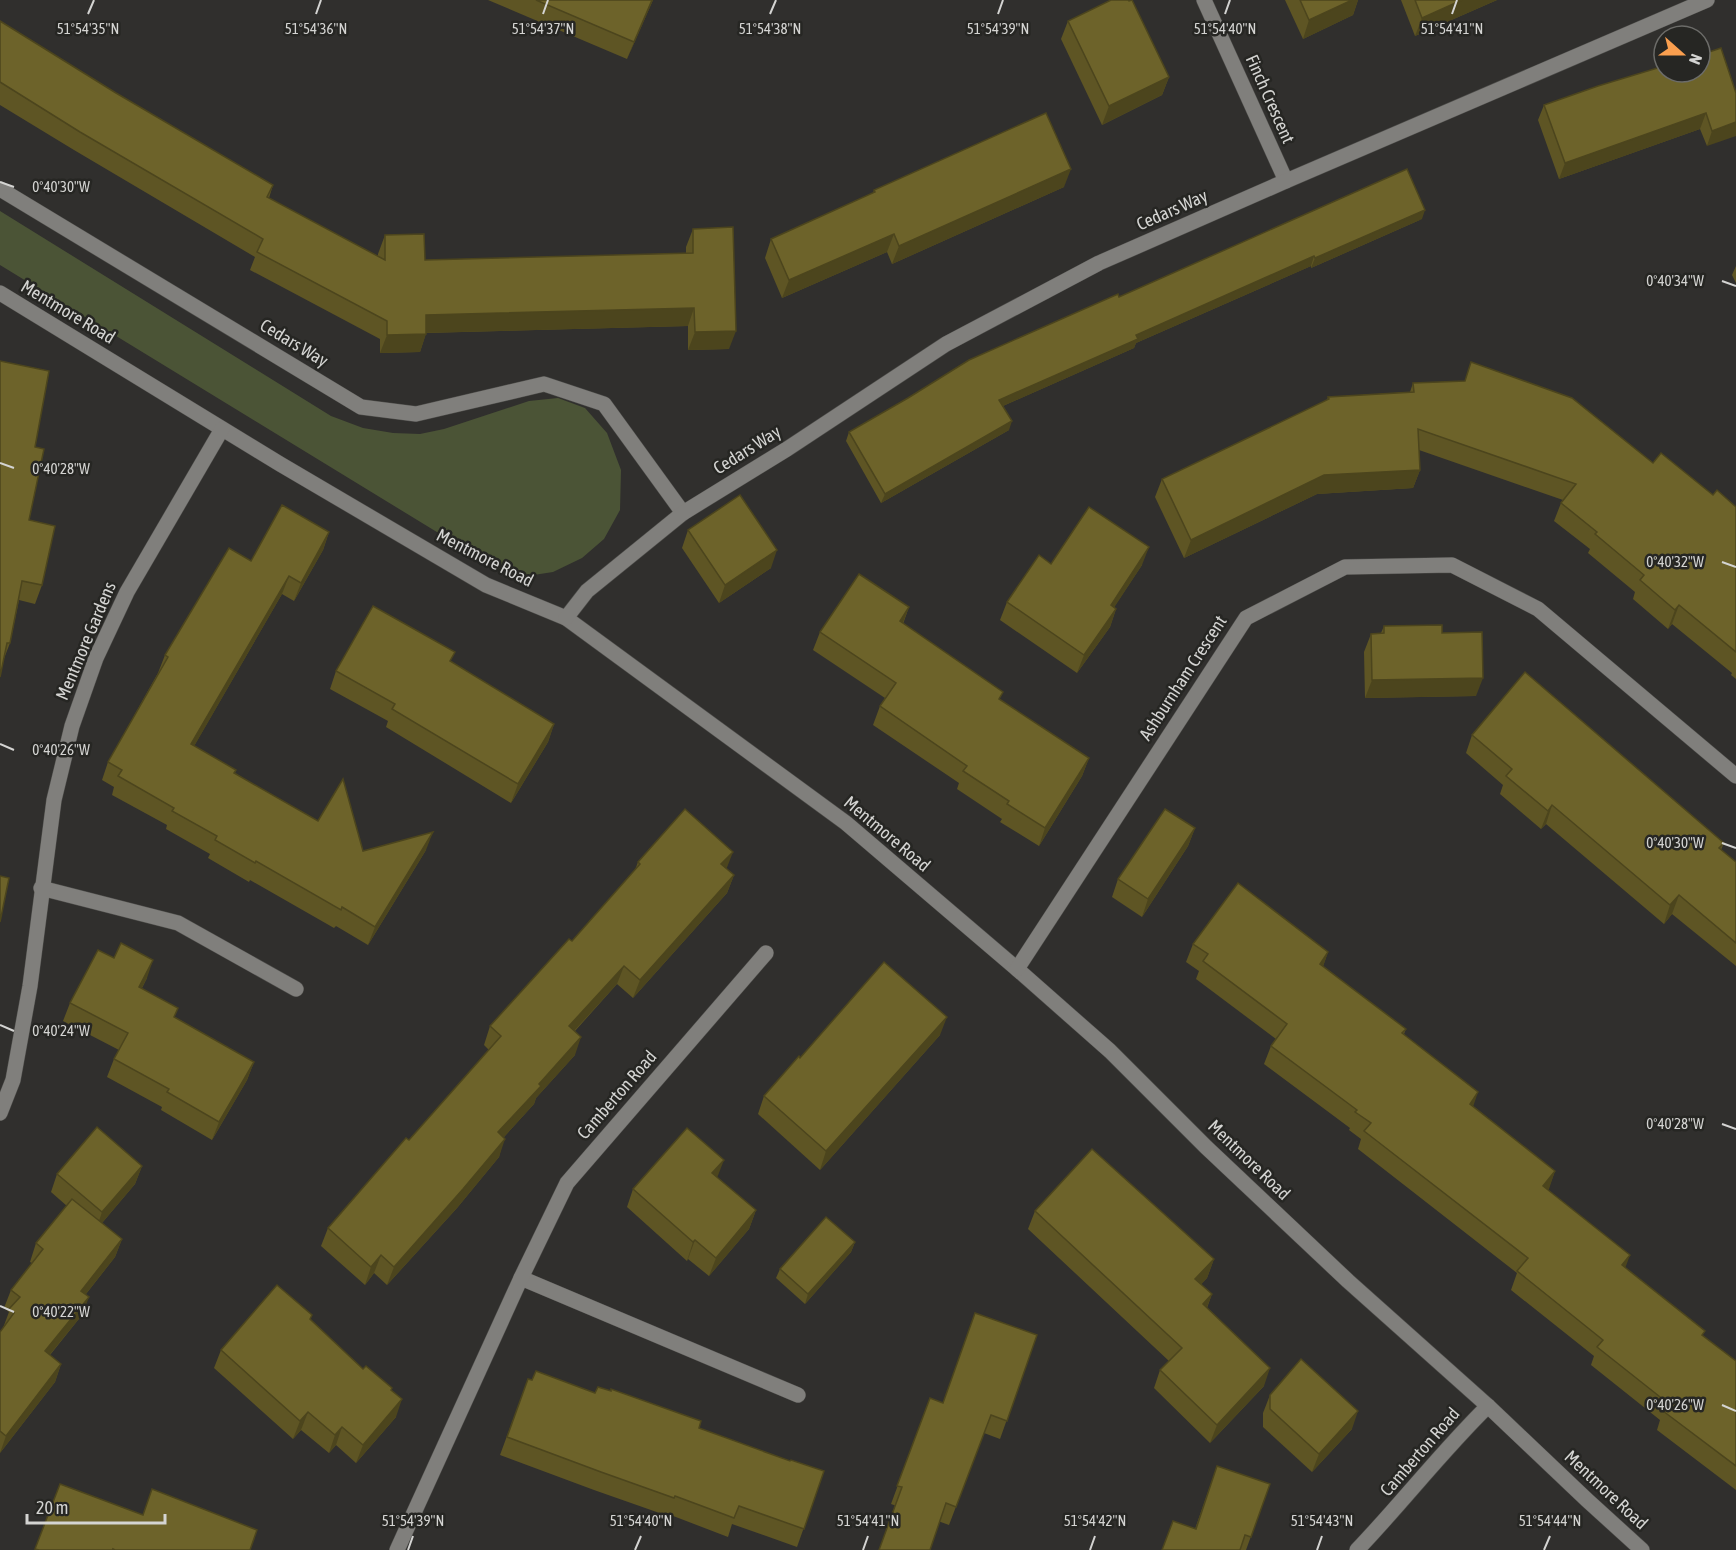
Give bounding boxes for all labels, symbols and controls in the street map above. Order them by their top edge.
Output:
text: 51°54'35"N [57,20,119,37]
text: 51°54'36"N [285,20,347,37]
text: 51°54'37"N [512,20,574,37]
text: 51°54'38"N [739,20,801,37]
text: 51°54'39"N [967,20,1029,37]
text: 51°54'40"N [1194,20,1256,37]
text: 51°54'41"N [1421,20,1483,37]
north arrow [1652,24,1712,84]
street label: Finch Crescent [1242,51,1299,146]
text: N [1686,52,1706,67]
text: 0°40'30"W [32,178,90,195]
street label: Cedars Way [1133,185,1211,234]
text: 0°40'34"W [1646,272,1704,289]
street label: Mentmore Road [17,275,119,348]
street label: Cedars Way [256,314,332,371]
street label: Cedars Way [709,421,784,478]
text: 0°40'28"W [32,460,90,477]
street label: Mentmore Road [433,524,537,591]
text: 0°40'32"W [1646,553,1704,570]
street label: Mentmore Gardens [51,578,120,703]
street label: Ashburnham Crescent [1134,611,1231,744]
text: 0°40'26"W [32,741,90,758]
street label: Mentmore Road [840,792,935,876]
text: 0°40'30"W [1646,834,1704,851]
text: 0°40'24"W [32,1022,90,1039]
street label: Camberton Road [573,1046,661,1143]
street label: Mentmore Road [1204,1115,1295,1204]
text: 0°40'28"W [1646,1115,1704,1132]
text: 0°40'22"W [32,1303,90,1320]
text: 0°40'26"W [1646,1396,1704,1413]
street label: Camberton Road [1376,1403,1464,1500]
street label: Mentmore Road [1560,1446,1652,1533]
scale bar [27,1487,165,1525]
text: 20 m [36,1497,68,1518]
text: 51°54'39"N [382,1512,444,1529]
text: 51°54'40"N [610,1512,672,1529]
text: 51°54'41"N [837,1512,899,1529]
text: 51°54'42"N [1064,1512,1126,1529]
text: 51°54'43"N [1291,1512,1353,1529]
text: 51°54'44"N [1519,1512,1581,1529]

